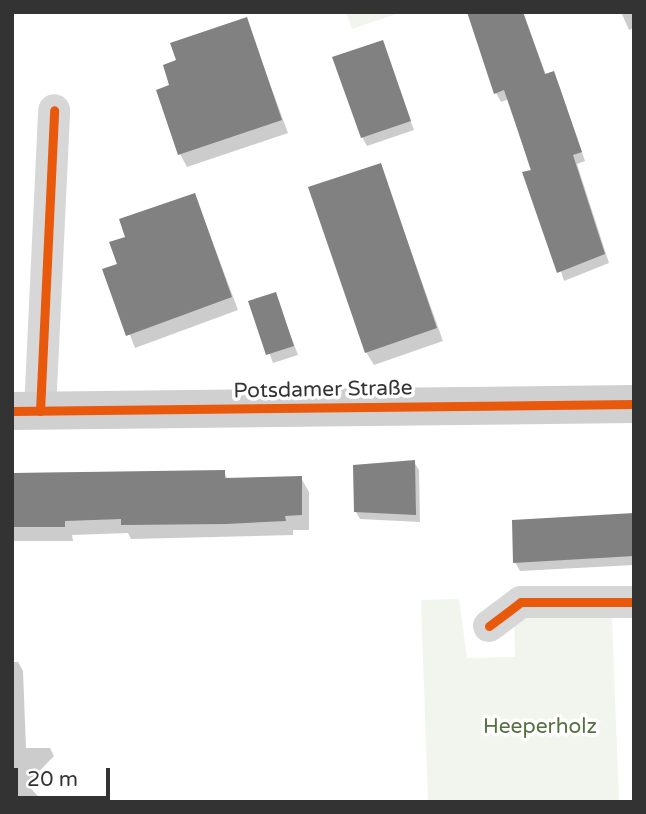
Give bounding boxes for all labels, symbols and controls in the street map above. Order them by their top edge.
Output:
street label: Potsdamer Straße [233,376,413,404]
park label: Heeperholz [483,714,597,740]
scale bar [18,754,114,798]
text: 20 m [27,767,78,792]

